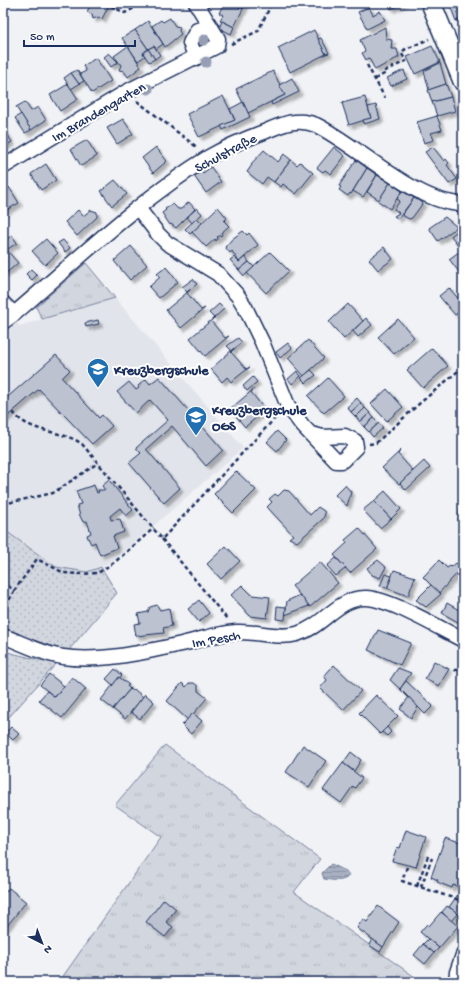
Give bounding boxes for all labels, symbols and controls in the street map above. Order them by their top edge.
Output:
scale bar [24,22,135,48]
text: 50 m [30,31,55,45]
street label: Im Brandengarten [49,79,149,147]
street label: Schulstraße [192,130,261,178]
school or university icon: Kreuzbergschule [85,356,111,389]
place label: Kreuzbergschule [113,363,209,380]
place label: Kreuzbergschule OGS [211,403,307,436]
school or university icon: Kreuzbergschule OGS [183,404,209,437]
street label: Im Pesch [191,628,243,653]
north arrow [22,923,62,963]
text: N [41,942,54,956]

